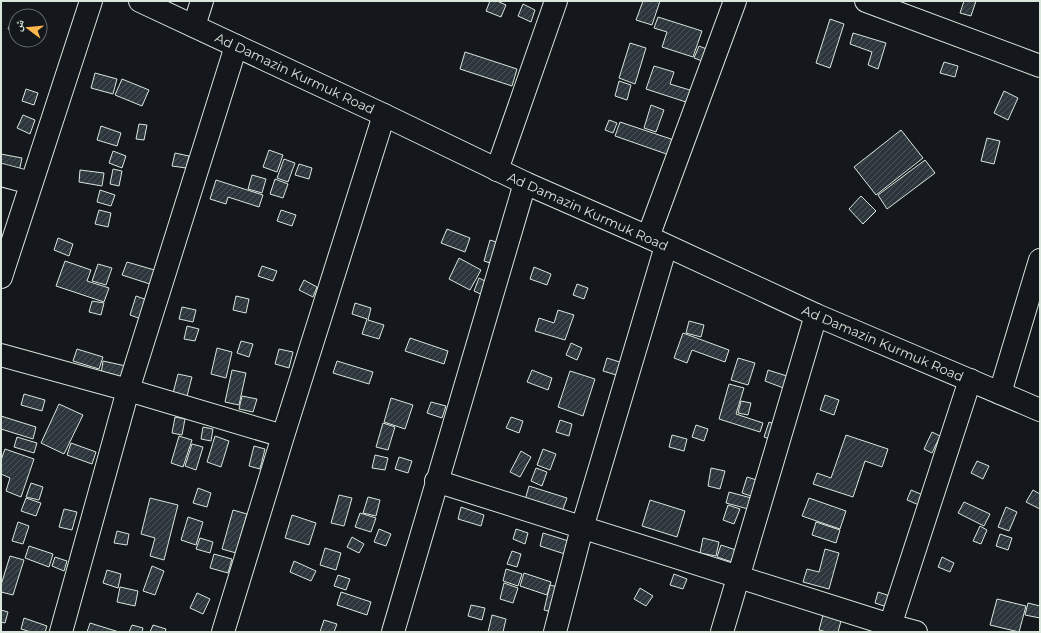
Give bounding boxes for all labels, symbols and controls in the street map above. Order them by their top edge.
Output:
north arrow [8,8,48,48]
text: ش [10,17,28,33]
street label: Ad Damazin Kurmuk Road [213,29,377,117]
street label: Ad Damazin Kurmuk Road [505,168,671,254]
street label: Ad Damazin Kurmuk Road [800,302,966,384]

